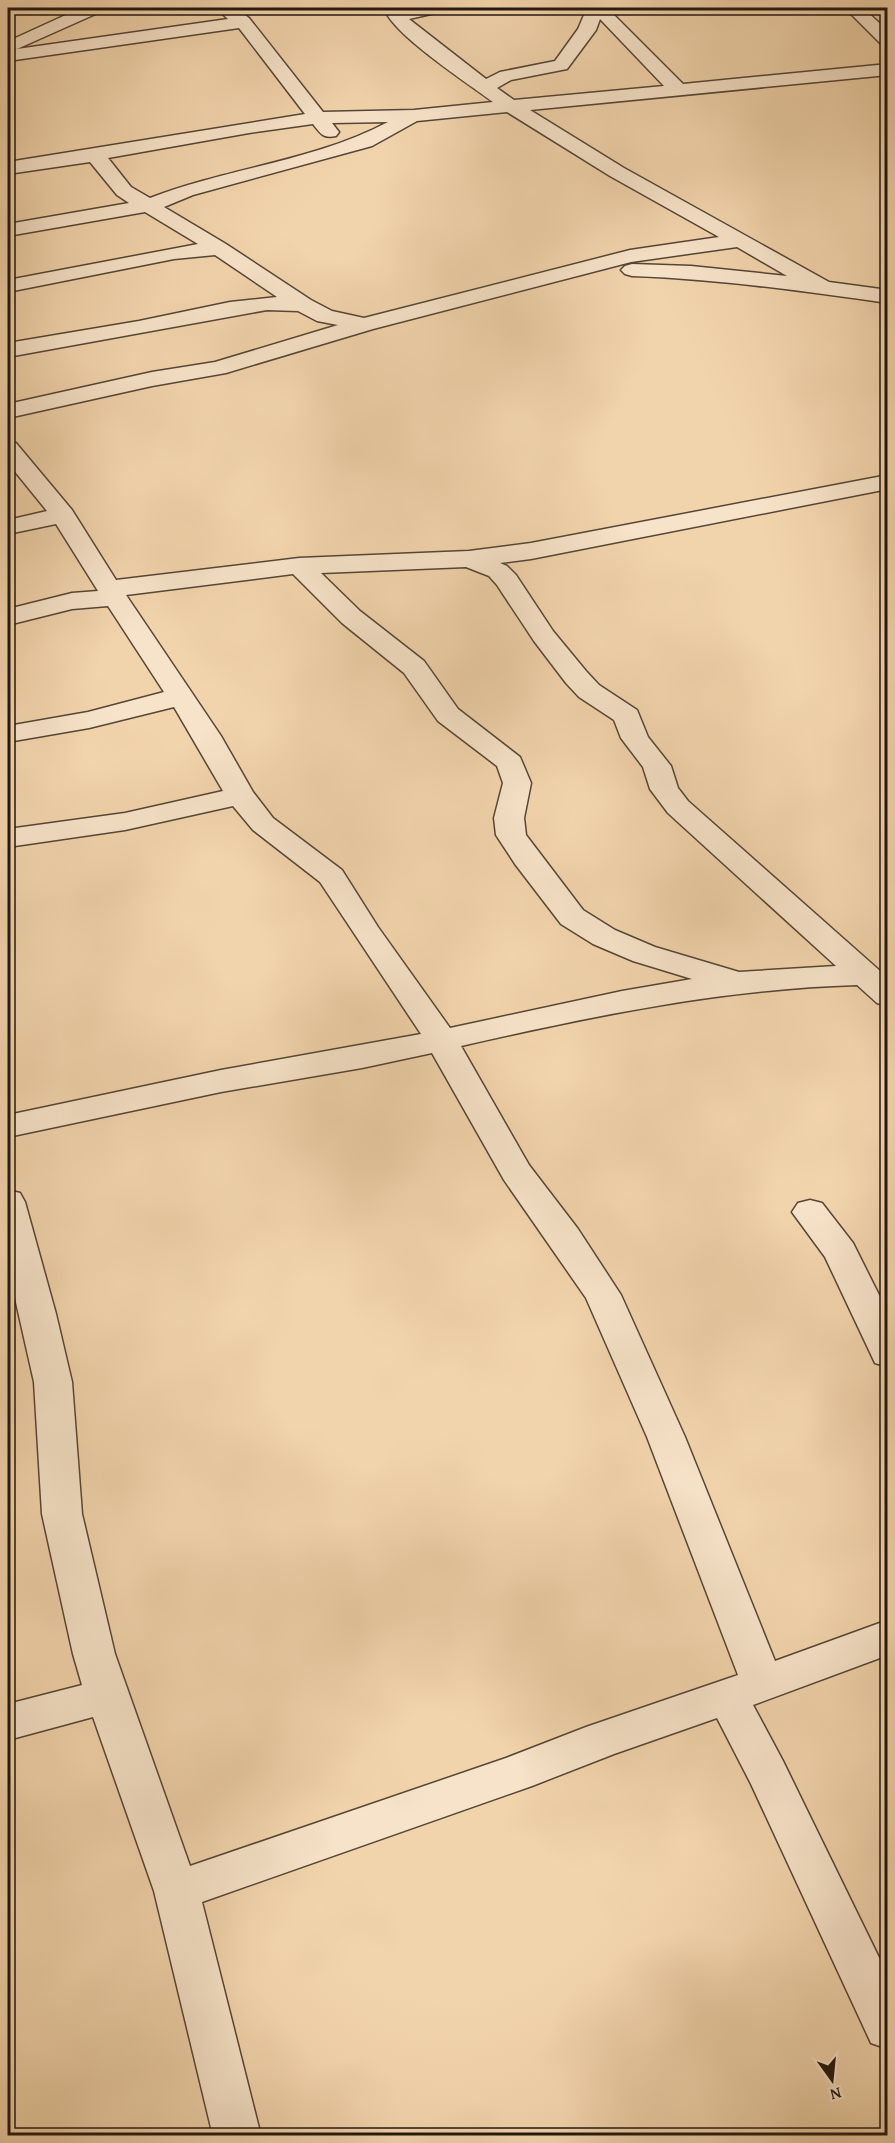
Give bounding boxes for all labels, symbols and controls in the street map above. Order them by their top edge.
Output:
north arrow [802,2050,862,2110]
text: N [827,2082,844,2108]

